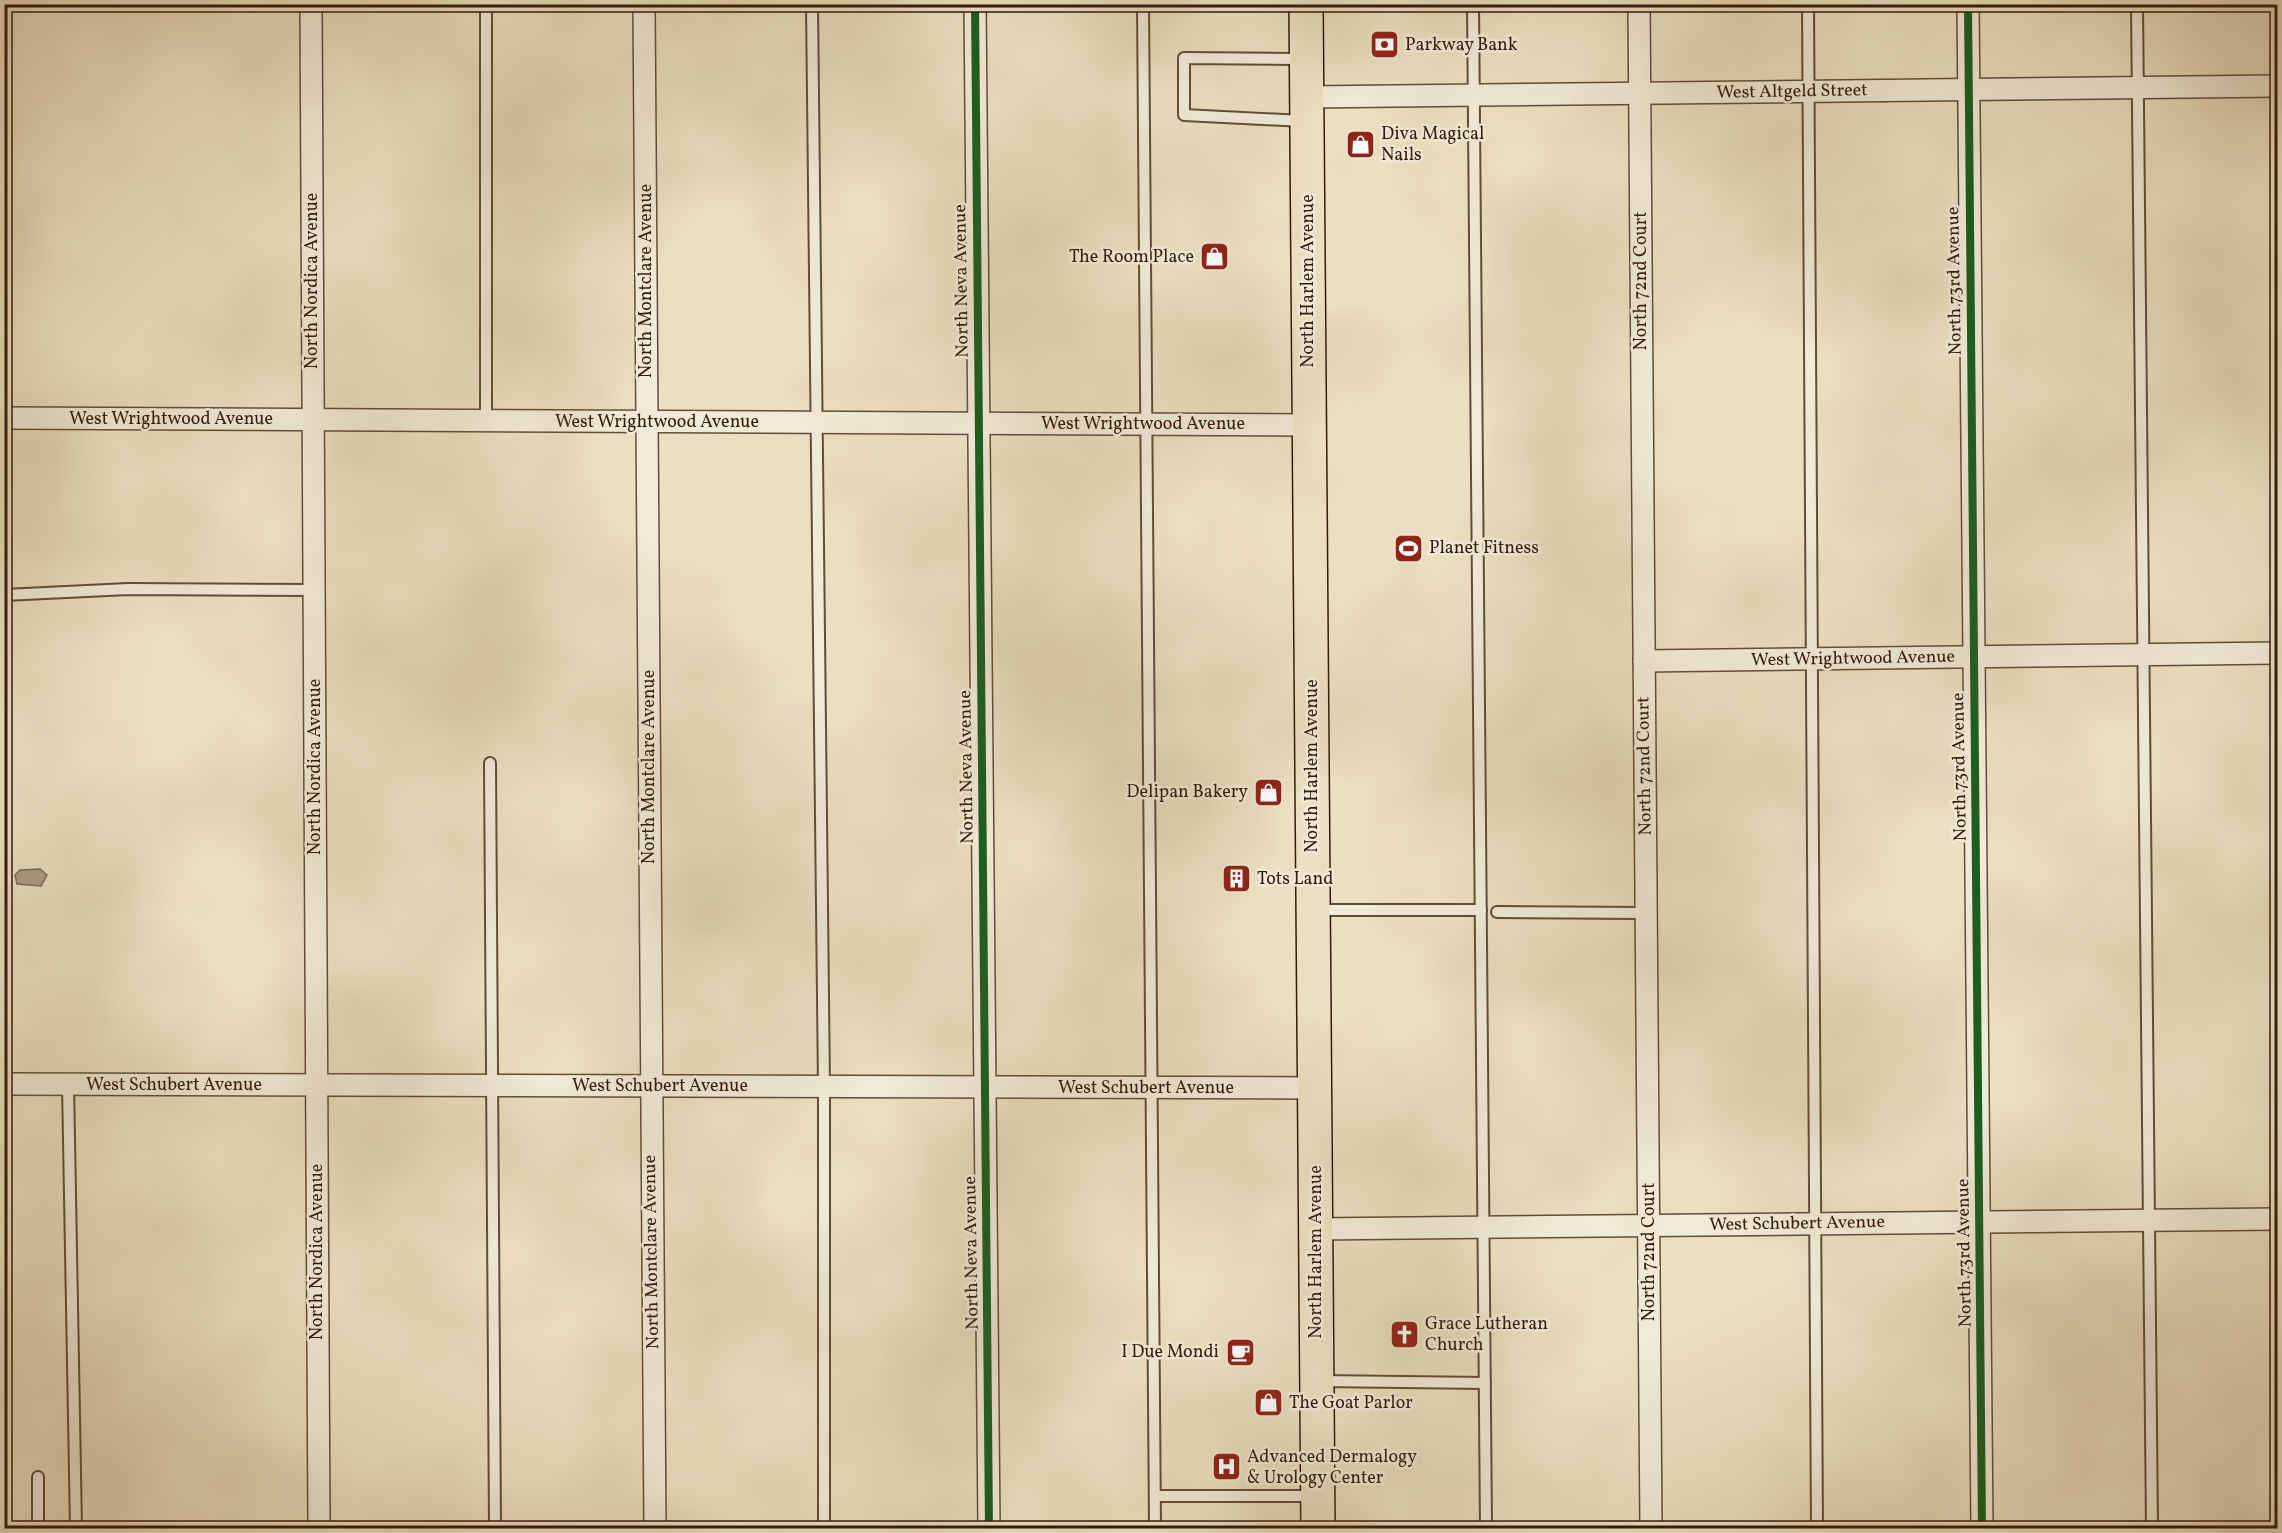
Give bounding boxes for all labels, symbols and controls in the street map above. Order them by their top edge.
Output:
bank icon: Parkway Bank [1368,29,1400,61]
place label: Parkway Bank [1405,33,1518,58]
street label: West Altgeld Street [1716,78,1868,106]
place label: Diva Magical Nails [1381,122,1484,168]
shop icon: Diva Magical Nails [1344,128,1376,160]
street label: North Montclare Avenue [634,184,659,378]
street label: North Nordica Avenue [300,193,325,369]
street label: North Harlem Avenue [1296,194,1321,368]
street label: North Neva Avenue [948,204,976,358]
street label: North 73rd Avenue [1941,206,1969,356]
street label: North 72nd Court [1629,212,1654,351]
shop icon: The Room Place [1199,241,1231,273]
place label: The Room Place [1069,245,1194,270]
street label: West Wrightwood Avenue [69,407,273,432]
street label: West Wrightwood Avenue [555,410,759,435]
street label: West Wrightwood Avenue [1041,412,1245,437]
sports icon: Planet Fitness [1392,532,1424,564]
place label: Planet Fitness [1429,536,1539,561]
street label: West Wrightwood Avenue [1751,645,1955,673]
street label: North Montclare Avenue [637,670,662,864]
street label: North Nordica Avenue [303,679,328,855]
street label: North Harlem Avenue [1300,679,1325,853]
street label: North Neva Avenue [953,690,981,844]
street label: North 73rd Avenue [1946,692,1974,842]
street label: North 72nd Court [1631,696,1659,836]
shop icon: Delipan Bakery [1253,776,1285,808]
place label: Delipan Bakery [1126,780,1248,805]
building icon: Tots Land [1220,863,1252,895]
place label: Tots Land [1257,867,1333,892]
street label: West Schubert Avenue [86,1073,262,1098]
street label: West Schubert Avenue [572,1074,748,1099]
street label: West Schubert Avenue [1058,1076,1234,1101]
street label: North Montclare Avenue [638,1155,666,1349]
street label: North Nordica Avenue [305,1164,330,1340]
street label: North Harlem Avenue [1304,1165,1329,1339]
street label: North Neva Avenue [958,1176,986,1330]
street label: North 73rd Avenue [1951,1178,1979,1328]
street label: North 72nd Court [1637,1183,1662,1322]
street label: West Schubert Avenue [1709,1210,1885,1238]
place label: Grace Lutheran Church [1425,1312,1548,1358]
church icon: Grace Lutheran Church [1388,1318,1420,1350]
cafe icon: I Due Mondi [1224,1336,1256,1368]
place label: I Due Mondi [1121,1340,1219,1365]
shop icon: The Goat Parlor [1252,1387,1284,1419]
place label: The Goat Parlor [1289,1391,1413,1416]
place label: Advanced Dermalogy & Urology Center [1247,1445,1417,1491]
hospital icon: Advanced Dermalogy & Urology Center [1210,1451,1242,1483]

